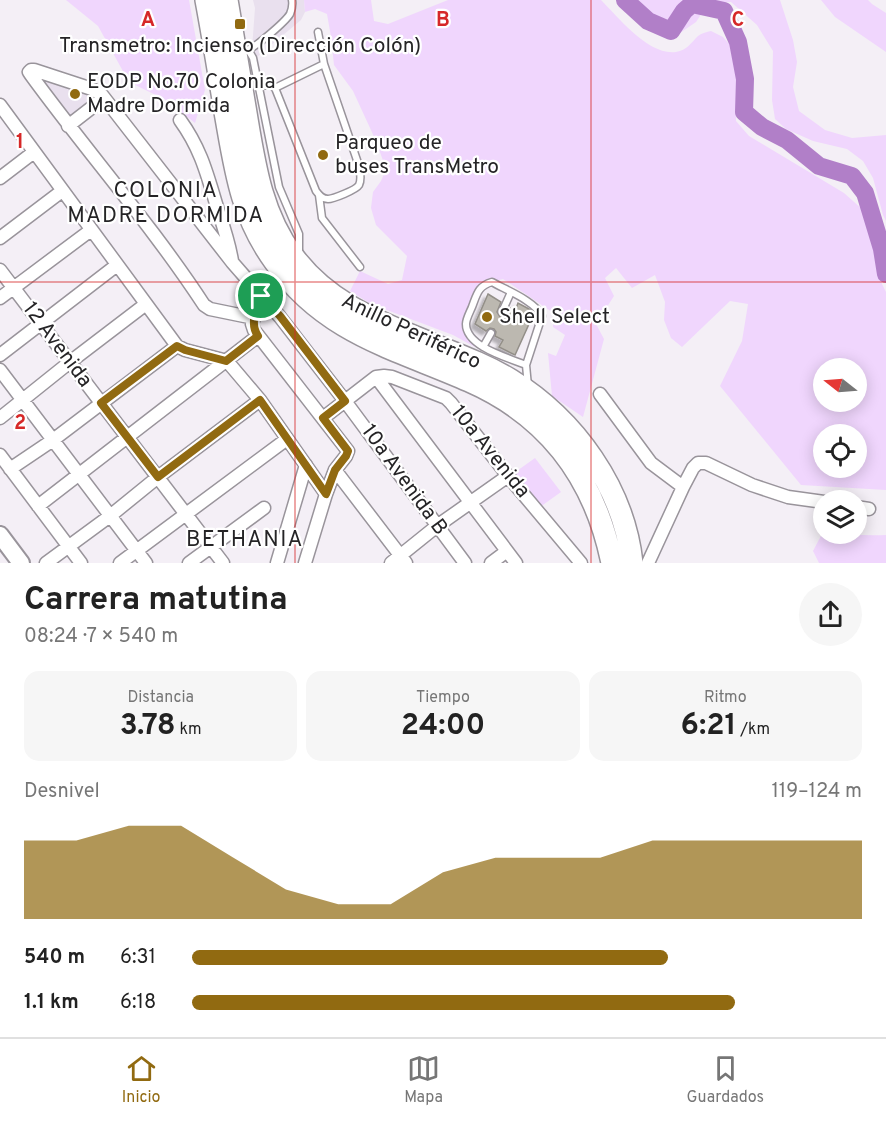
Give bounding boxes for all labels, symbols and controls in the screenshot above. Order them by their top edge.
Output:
text: A [141,8,155,34]
text: B [436,8,450,34]
text: C [732,8,744,34]
marker: Transmetro: Incienso (Dirección Colón) [233,17,247,31]
place label: Transmetro: Incienso (Dirección Colón) [59,33,421,60]
place label: EODP No.70 Colonia Madre Dormida [87,69,276,120]
marker: EODP No.70 Colonia Madre Dormida [68,87,82,101]
text: 1 [16,130,24,156]
place label: Parqueo de buses TransMetro [335,130,499,181]
marker: Parqueo de buses TransMetro [316,148,330,162]
district label: COLONIA MADRE DORMIDA [67,178,265,230]
pin [235,270,286,321]
icon: arrive [244,279,277,312]
street label: Anillo Periférico [337,288,485,376]
street label: 12 Avenida [16,297,98,393]
place label: Shell Select [499,304,610,331]
marker: Shell Select [480,310,494,324]
north arrow [813,358,867,412]
map controls [813,358,867,544]
street label: 10a Avenida [444,400,536,504]
text: 2 [14,411,26,437]
street label: 10a Avenida B [355,419,453,541]
button: locate [813,424,867,478]
button: layers [813,490,867,544]
district label: BETHANIA [186,527,304,554]
text: Carrera matutina [24,580,288,622]
button: share [799,583,862,646]
text: 08:24 · 7 × 540 m [24,624,178,650]
text: Distancia [127,688,194,708]
text: Tiempo [416,688,470,708]
text: Ritmo [704,688,747,708]
text: 3.78 [120,708,176,745]
text: 24:00 [401,708,485,745]
text: 6:21 [680,708,737,745]
text: km [176,720,202,740]
text: /km [737,720,770,740]
text: Desnivel [24,779,100,805]
text: 119–124 m [771,779,862,805]
text: 540 m [24,945,85,971]
text: 6:31 [120,945,156,971]
text: 1.1 km [24,990,79,1016]
text: 6:18 [120,990,156,1016]
tab: Inicio [122,1052,160,1108]
tab: Mapa [404,1052,443,1108]
tab: Guardados [687,1052,764,1108]

